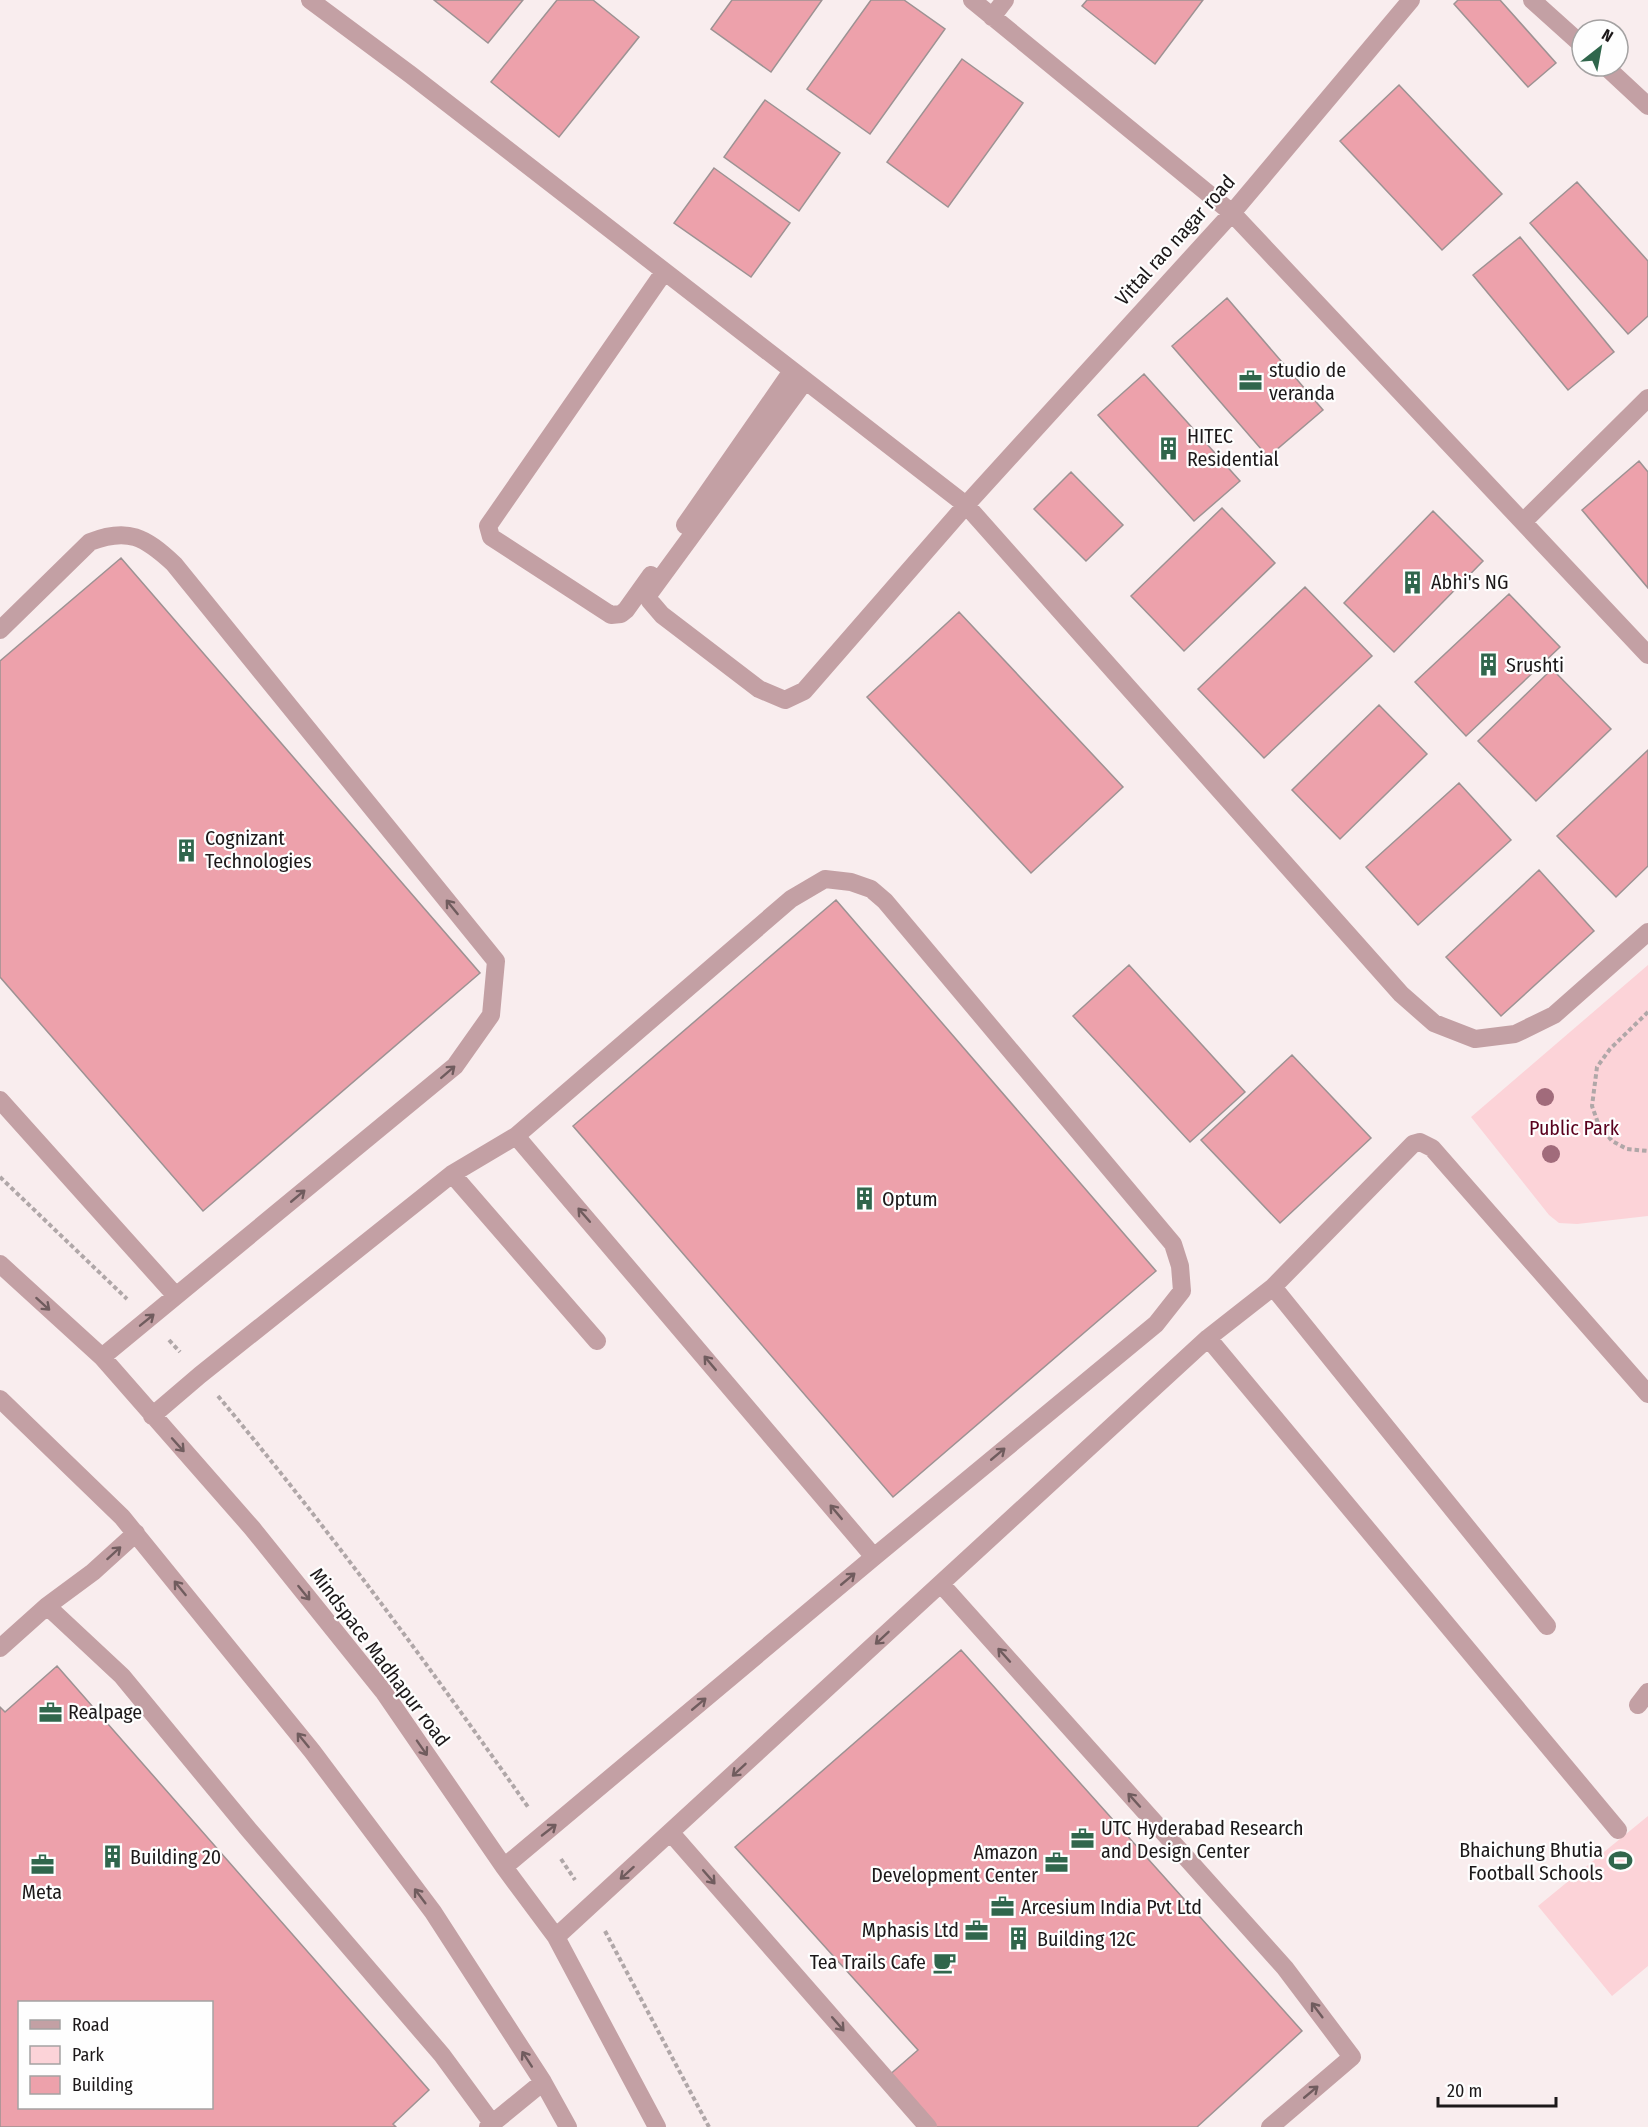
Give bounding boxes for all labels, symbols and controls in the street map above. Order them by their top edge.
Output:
north arrow [1570,18,1630,78]
text: N [1598,25,1616,46]
street label: Vittal rao nagar road [1110,170,1240,310]
place label: studio de veranda [1269,358,1346,405]
office icon: studio de veranda [1238,368,1264,394]
place label: HITEC Residential [1187,424,1279,471]
building icon: HITEC Residential [1156,435,1182,461]
building icon: Abhi's NG [1400,569,1426,595]
place label: Abhi's NG [1431,570,1508,594]
building icon: Srushti [1475,652,1501,678]
place label: Srushti [1506,653,1564,677]
place label: Cognizant Technologies [205,826,312,873]
building icon: Cognizant Technologies [174,837,200,863]
one-way arrow [445,900,459,915]
one-way arrow [440,1065,456,1078]
park label: Public Park [1529,1116,1620,1140]
building icon: Optum [851,1186,877,1212]
place label: Optum [882,1187,938,1211]
one-way arrow [290,1189,306,1202]
one-way arrow [577,1207,590,1223]
one-way arrow [35,1297,50,1311]
one-way arrow [139,1313,154,1327]
one-way arrow [704,1355,717,1371]
one-way arrow [171,1437,185,1452]
one-way arrow [990,1448,1006,1461]
one-way arrow [829,1505,843,1520]
one-way arrow [106,1546,121,1560]
street label: Mindspace Madhapur road [305,1563,455,1751]
one-way arrow [840,1572,856,1585]
one-way arrow [174,1581,187,1597]
one-way arrow [298,1585,311,1601]
one-way arrow [875,1631,890,1645]
one-way arrow [997,1647,1011,1662]
one-way arrow [691,1698,707,1711]
office icon: Realpage [37,1699,63,1725]
place label: Realpage [68,1700,142,1724]
one-way arrow [296,1732,309,1748]
one-way arrow [416,1739,428,1756]
one-way arrow [732,1763,747,1777]
one-way arrow [1127,1793,1141,1808]
place label: UTC Hyderabad Research and Design Center [1101,1816,1304,1863]
one-way arrow [541,1823,557,1836]
office icon: UTC Hyderabad Research and Design Center [1070,1826,1096,1852]
place label: Bhaichung Bhutia Football Schools [1459,1838,1603,1885]
place label: Amazon Development Center [871,1840,1038,1887]
building icon: Building 20 [99,1844,125,1870]
place label: Building 20 [130,1845,221,1869]
sports icon: Bhaichung Bhutia Football Schools [1608,1848,1634,1874]
office icon: Amazon Development Center [1043,1850,1069,1876]
office icon: Meta [29,1851,55,1877]
one-way arrow [620,1866,635,1880]
one-way arrow [702,1869,716,1884]
place label: Meta [22,1880,62,1904]
one-way arrow [414,1888,427,1904]
office icon: Arcesium India Pvt Ltd [990,1894,1016,1920]
place label: Arcesium India Pvt Ltd [1021,1895,1202,1919]
office icon: Mphasis Ltd [964,1917,990,1943]
place label: Mphasis Ltd [862,1918,959,1942]
building icon: Building 12C [1006,1926,1032,1952]
place label: Building 12C [1037,1927,1136,1951]
cafe icon: Tea Trails Cafe [931,1949,957,1975]
place label: Tea Trails Cafe [810,1950,926,1974]
legend [18,2001,213,2109]
one-way arrow [1311,2003,1323,2019]
text: Road [72,2014,109,2036]
one-way arrow [831,2016,845,2031]
text: Park [72,2044,105,2066]
one-way arrow [521,2050,534,2067]
scale bar [1438,2070,1556,2108]
text: Building [72,2074,133,2096]
text: 20 m [1447,2080,1482,2102]
one-way arrow [1303,2085,1318,2099]

